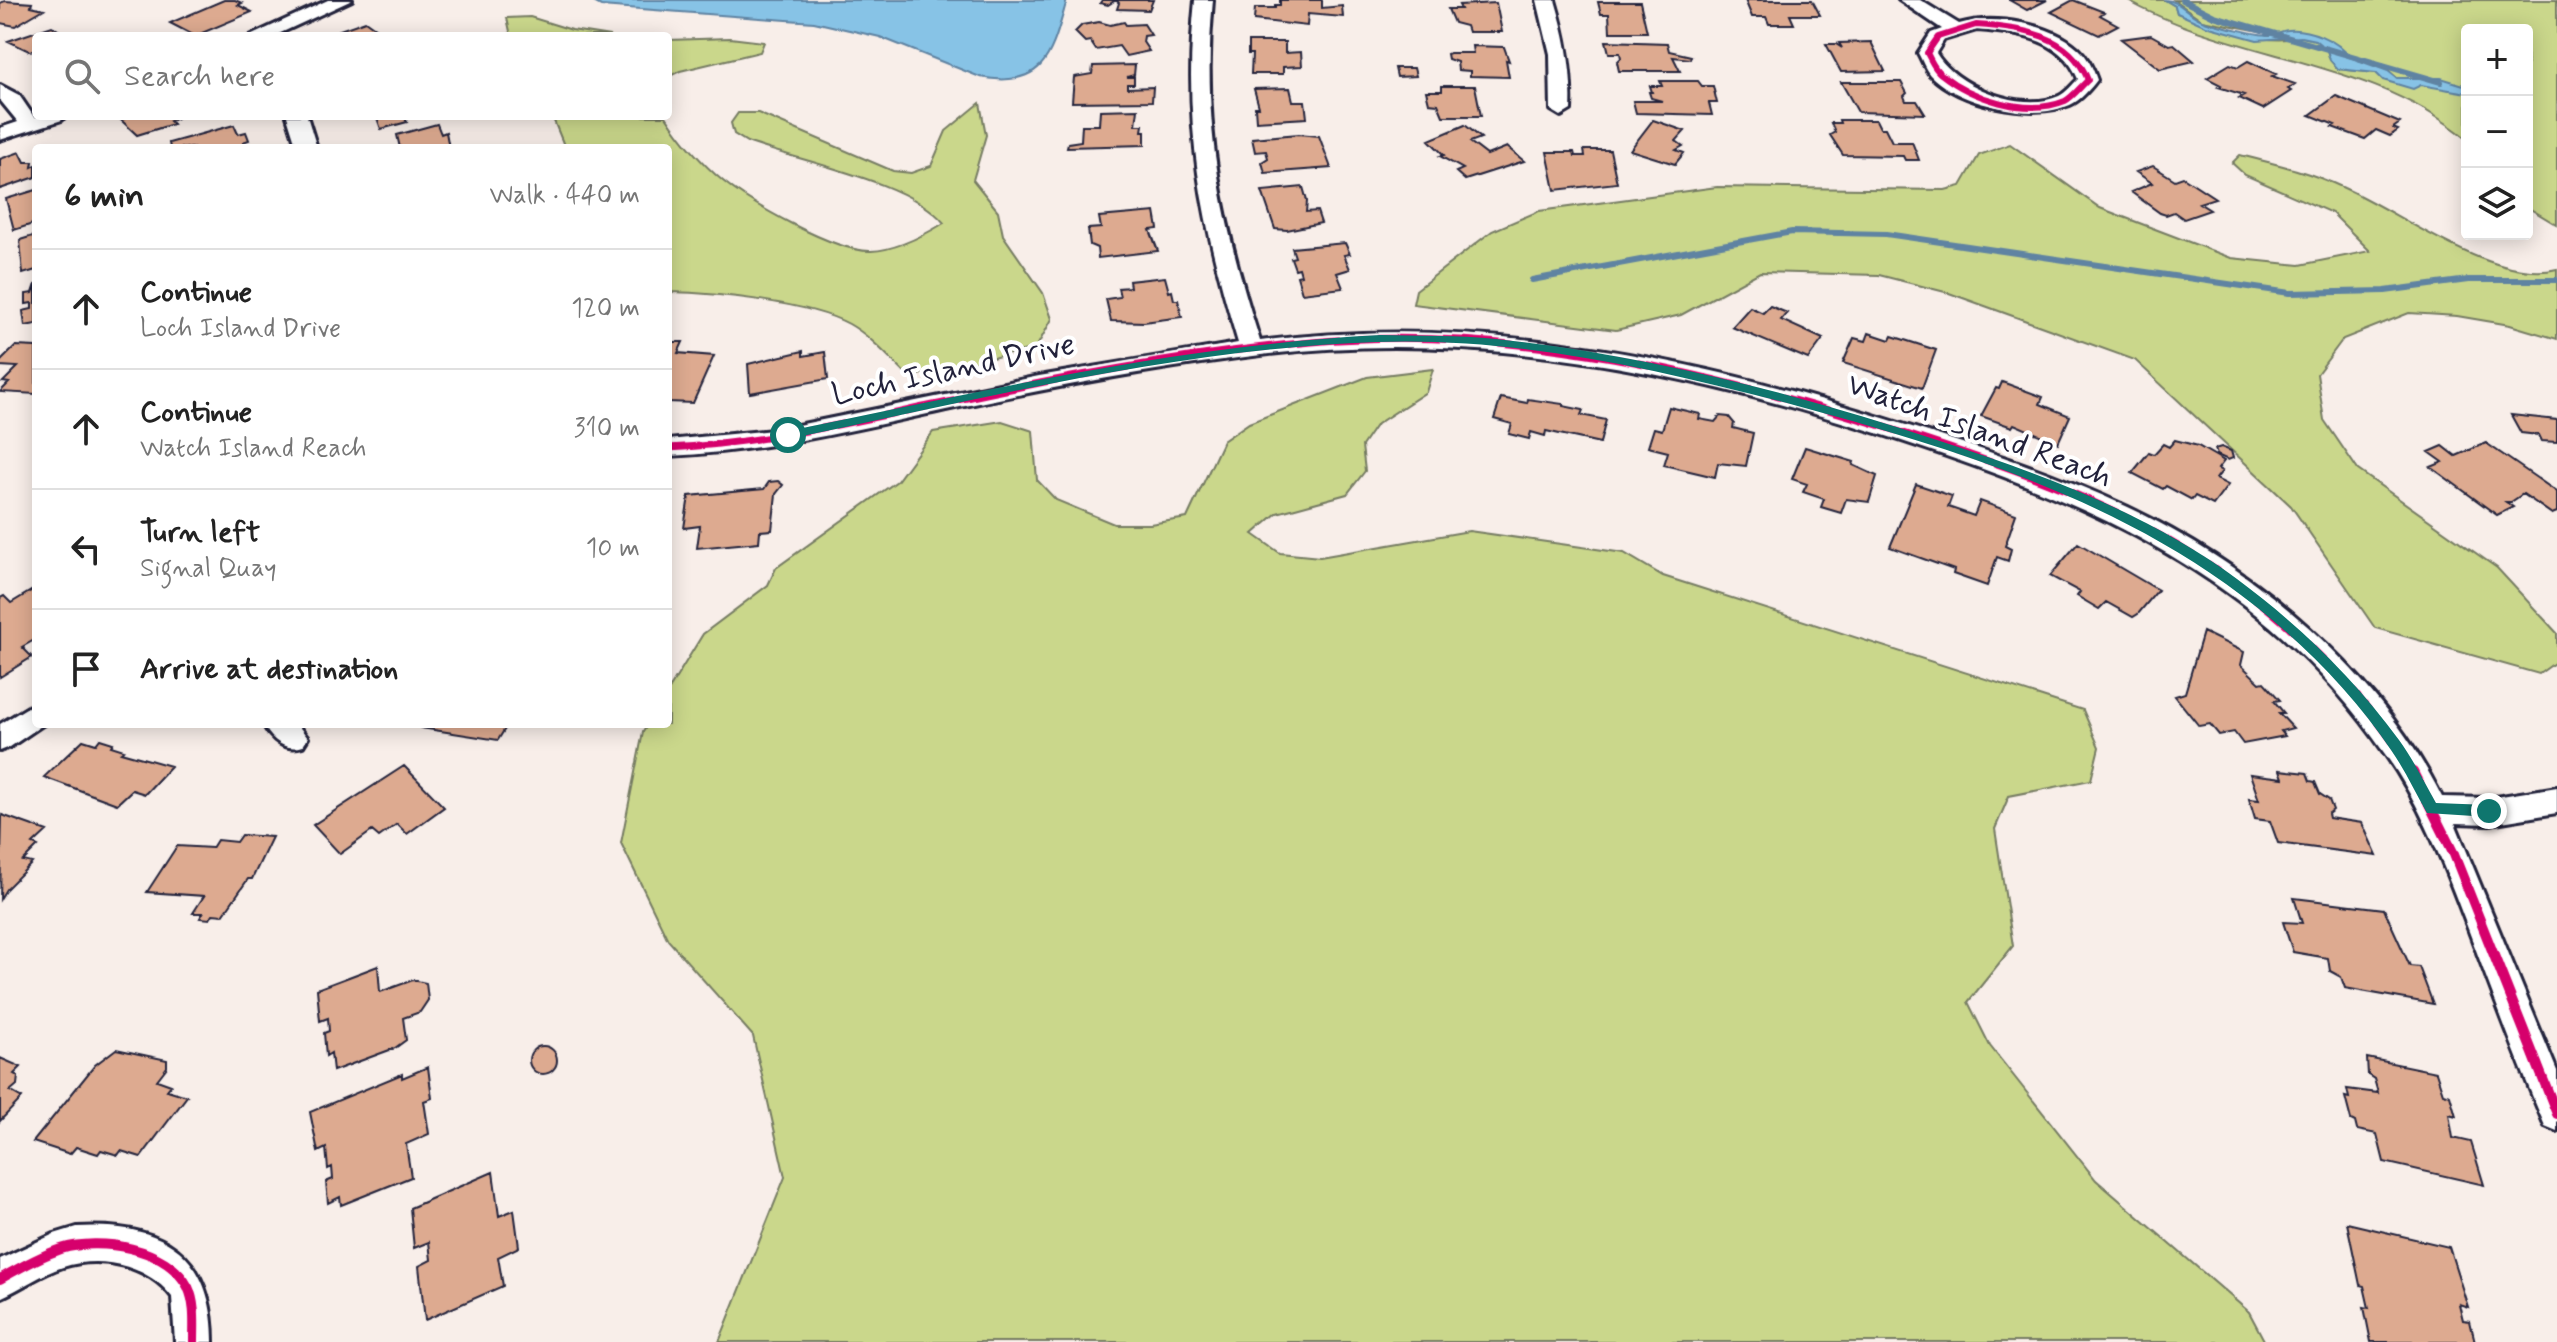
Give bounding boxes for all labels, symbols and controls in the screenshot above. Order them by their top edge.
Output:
map controls [2461,24,2533,240]
button: + [2461,24,2533,96]
search box [32,32,672,120]
icon: search [60,54,104,98]
text: Search here [124,57,275,96]
button: − [2461,96,2533,168]
button: layers [2461,168,2533,240]
text: 6 min [64,174,144,219]
text: Walk · 440 m [490,179,640,213]
text: Continue [140,273,252,312]
icon: ahead [64,287,108,331]
text: 120 m [571,292,640,326]
text: Loch Island Drive [140,312,341,346]
street label: Loch Island Drive [828,324,1079,416]
street label: Watch Island Reach [1841,363,2118,498]
text: Continue [140,393,252,432]
icon: ahead [64,407,108,451]
text: 310 m [574,412,640,446]
route start [770,417,806,453]
text: Watch Island Reach [140,432,367,466]
text: Turn left [140,513,260,552]
icon: left [64,527,108,571]
text: 10 m [586,532,640,566]
text: Signal Quay [140,552,277,586]
icon: arrive [64,647,108,691]
text: Arrive at destination [140,650,398,689]
route end [2471,793,2507,829]

